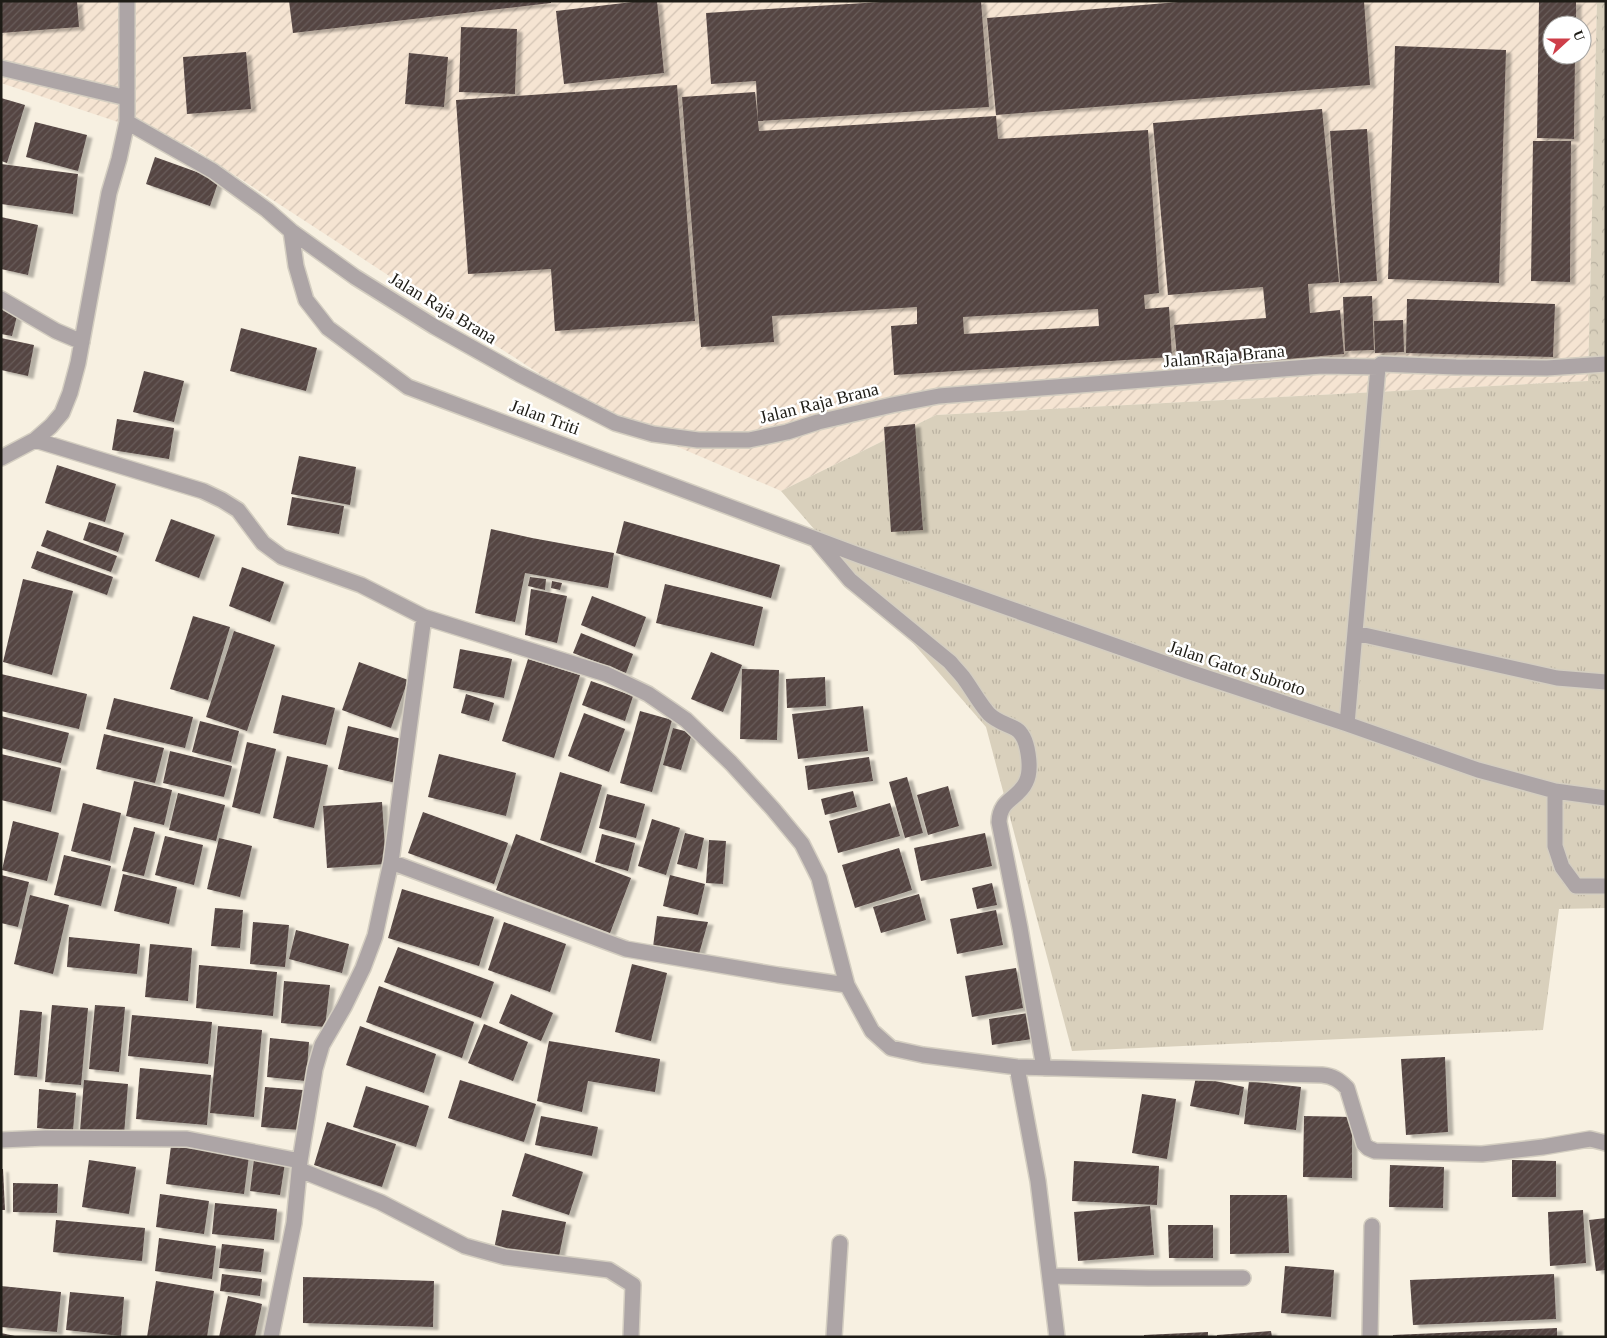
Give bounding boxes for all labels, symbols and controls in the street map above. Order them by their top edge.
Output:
north arrow [1542,15,1592,65]
text: U [1570,28,1587,43]
street label: Jalan Raja Brana [386,268,500,348]
street label: Jalan Raja Brana [1162,341,1286,371]
street label: Jalan Raja Brana [757,379,881,427]
street label: Jalan Triti [508,395,582,439]
street label: Jalan Gatot Subroto [1166,636,1308,700]

